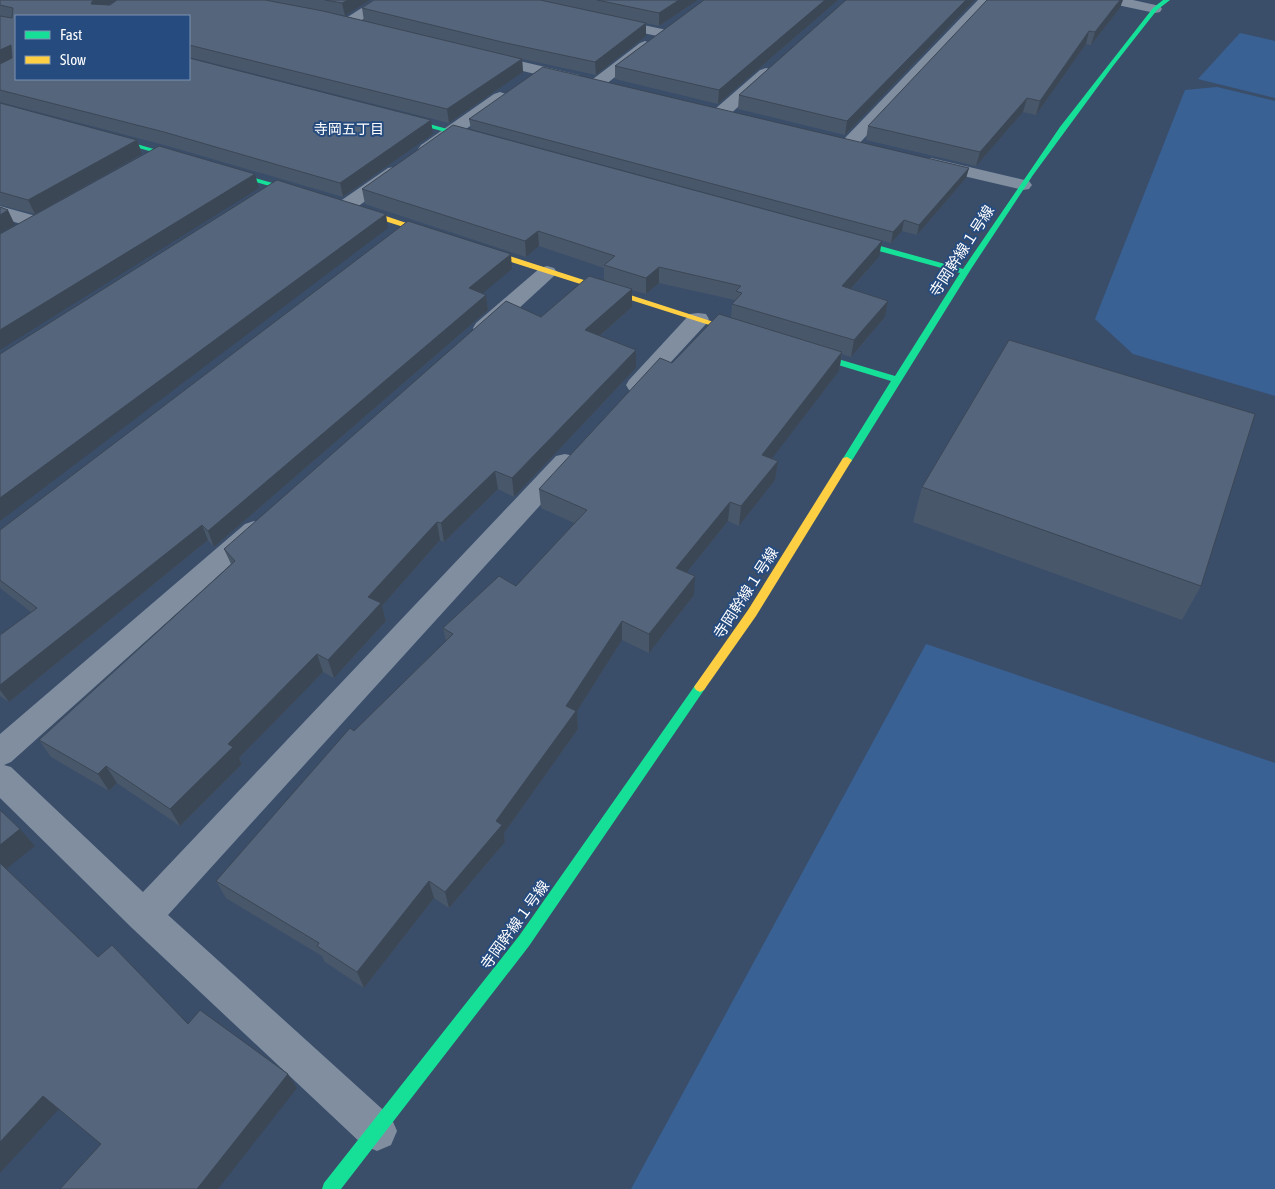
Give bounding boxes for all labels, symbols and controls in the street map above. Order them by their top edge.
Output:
legend [15,15,190,80]
text: Fast [60,26,82,43]
text: Slow [60,51,86,68]
district label: 寺岡五丁目 [314,121,384,137]
street label: 寺岡幹線１号線 [926,202,997,299]
street label: 寺岡幹線１号線 [710,544,781,641]
street label: 寺岡幹線１号線 [477,877,552,972]

